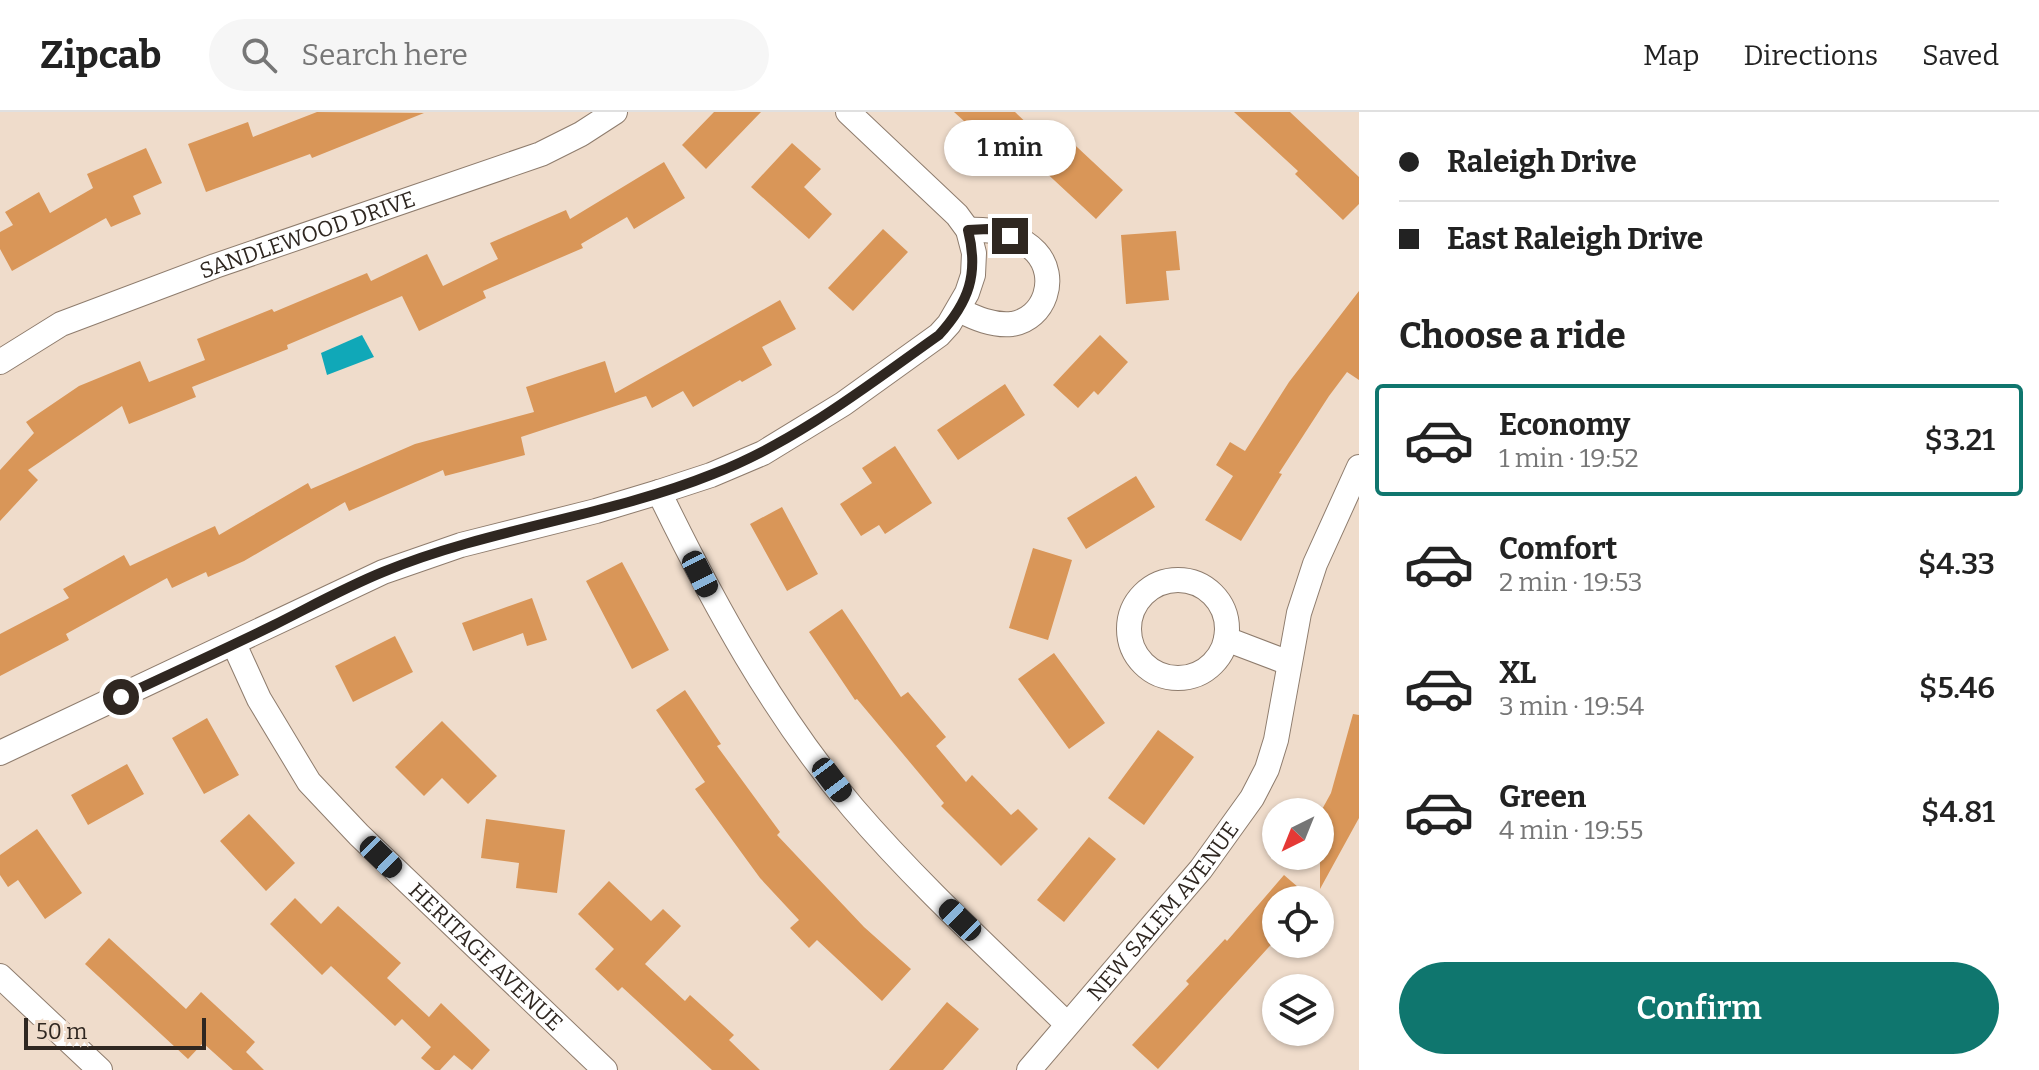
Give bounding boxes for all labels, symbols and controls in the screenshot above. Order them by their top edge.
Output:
search box [209,19,769,91]
text: Zipcab [40,32,161,78]
icon: search [237,33,281,77]
text: Search here [301,37,468,73]
text: Map [1643,39,1699,72]
text: Directions [1743,39,1878,72]
text: Saved [1922,39,1999,72]
callout: 1 min [944,120,1076,176]
text: 1 min [977,132,1043,163]
text: Raleigh Drive [1447,144,1637,180]
street label: SANDLEWOOD DRIVE [196,185,419,284]
route end [992,218,1028,254]
text: East Raleigh Drive [1447,221,1703,257]
text: Choose a ride [1399,314,1626,358]
icon: car [1403,404,1475,476]
text: Economy [1499,407,1630,443]
text: $3.21 [1924,422,1995,458]
text: 1 min · 19:52 [1499,443,1639,474]
icon: car [1403,528,1475,600]
text: Comfort [1499,531,1617,567]
text: $4.33 [1918,546,1995,582]
car [678,547,722,601]
text: 2 min · 19:53 [1499,567,1643,598]
icon: car [1403,652,1475,724]
text: XL [1499,655,1536,691]
text: $5.46 [1919,670,1995,706]
route start [103,679,139,715]
text: 3 min · 19:54 [1499,691,1644,722]
car [808,754,856,806]
icon: car [1403,776,1475,848]
text: Green [1499,779,1586,815]
text: $4.81 [1921,794,1995,830]
north arrow [1262,798,1334,870]
map controls [1262,798,1334,1046]
text: 4 min · 19:55 [1499,815,1643,846]
street label: NEW SALEM AVENUE [1081,816,1244,1006]
car [355,832,407,882]
street label: HERITAGE AVENUE [404,877,569,1036]
button: locate [1262,886,1334,958]
car [934,895,986,945]
button: Confirm [1399,962,1999,1054]
button: layers [1262,974,1334,1046]
scale bar [24,1014,206,1050]
text: 50 m [36,1018,87,1045]

